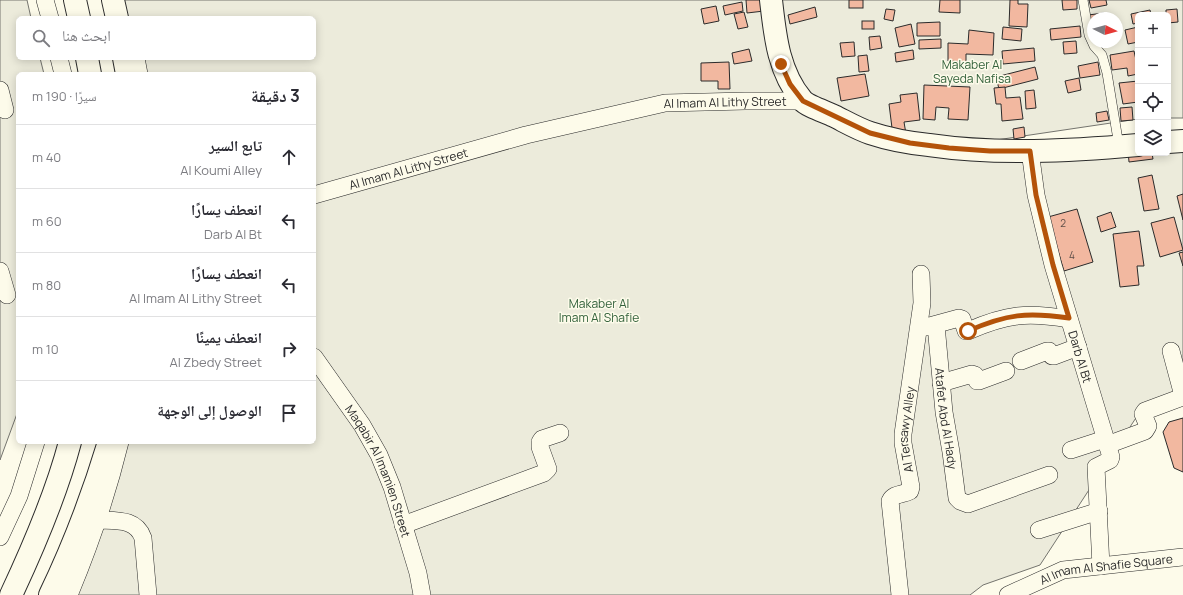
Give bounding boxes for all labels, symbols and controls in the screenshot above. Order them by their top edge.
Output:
north arrow [1087,12,1123,48]
map controls [1135,12,1171,156]
button: + [1135,12,1171,48]
search box [16,16,316,60]
text: ابحث هنا [62,25,111,46]
icon: search [30,27,52,49]
button: − [1135,48,1171,84]
route end [772,55,790,73]
park label: Makaber Al Sayeda Nafisa [933,56,1011,87]
text: 3 دقيقة [251,84,300,107]
button: locate [1135,84,1171,120]
text: سيرًا · 190 m [32,87,96,105]
street label: Al Imam Al Lithy Street [663,93,787,112]
button: layers [1135,120,1171,156]
text: تابع السير [209,135,262,156]
street label: Al Imam Al Lithy Street [347,143,470,193]
icon: ahead [278,146,300,168]
text: 40 m [32,148,61,166]
text: Al Koumi Alley [180,161,262,179]
text: انعطف يسارًا [191,199,262,220]
icon: left [278,210,300,232]
text: 60 m [32,212,62,230]
house number: 2 [1060,216,1066,230]
text: Darb Al Bt [204,225,262,243]
house number: 4 [1069,248,1075,262]
text: انعطف يسارًا [191,263,262,284]
icon: left [278,274,300,296]
text: 80 m [32,276,61,294]
text: Al Imam Al Lithy Street [129,289,262,307]
park label: Makaber Al Imam Al Shafie [559,295,639,326]
route start [959,322,977,340]
text: انعطف يمينًا [195,327,262,348]
street label: Darb Al Bt [1065,328,1097,385]
icon: right [278,338,300,360]
text: 10 m [32,340,59,358]
text: Al Zbedy Street [170,353,262,371]
street label: Atafet Abd Al Hady [931,367,962,471]
street label: Al Tersawy Alley [894,384,918,474]
text: الوصول إلى الوجهة [157,400,262,421]
street label: Maqabir Al Imamien Street [342,401,415,539]
icon: arrive [278,402,300,424]
street label: Al Imam Al Shafie Square [1037,550,1174,588]

